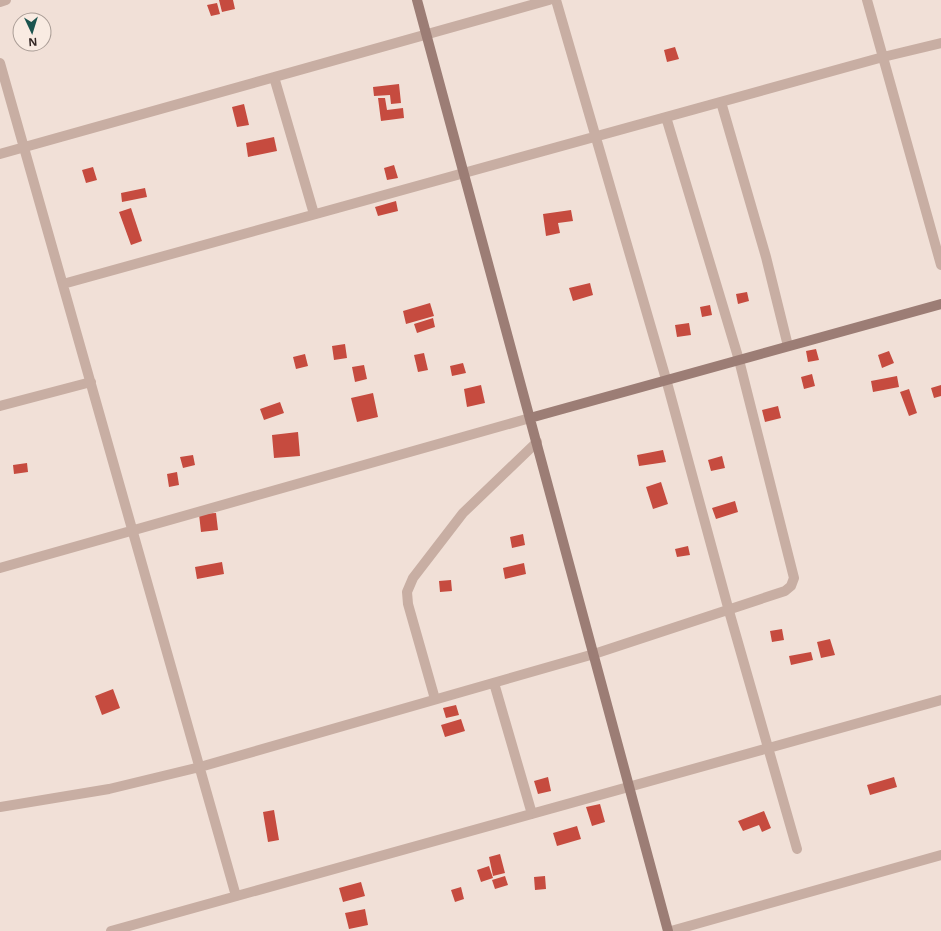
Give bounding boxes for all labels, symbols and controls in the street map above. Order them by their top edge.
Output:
north arrow [12,12,52,52]
text: N [28,35,38,50]

